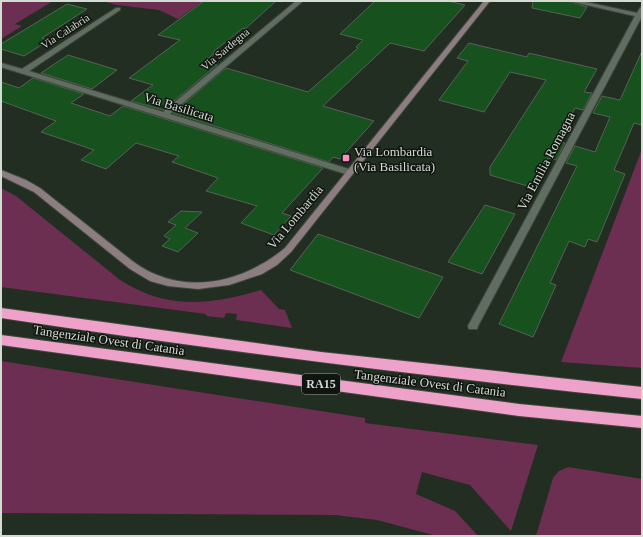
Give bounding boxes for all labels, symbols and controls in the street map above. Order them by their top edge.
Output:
street label: Via Calabria [39,11,92,51]
street label: Via Sardegna [199,25,252,73]
street label: Via Basilicata [142,89,216,125]
street label: Via Emilia Romagna [514,109,578,213]
place label: Via Lombardia (Via Basilicata) [354,144,435,174]
marker: Via Lombardia (Via Basilicata) [341,153,351,163]
street label: Via Lombardia [264,182,326,252]
street label: Tangenziale Ovest di Catania [32,322,186,358]
street label: Tangenziale Ovest di Catania [353,366,507,400]
road number: RA15 [302,374,340,394]

